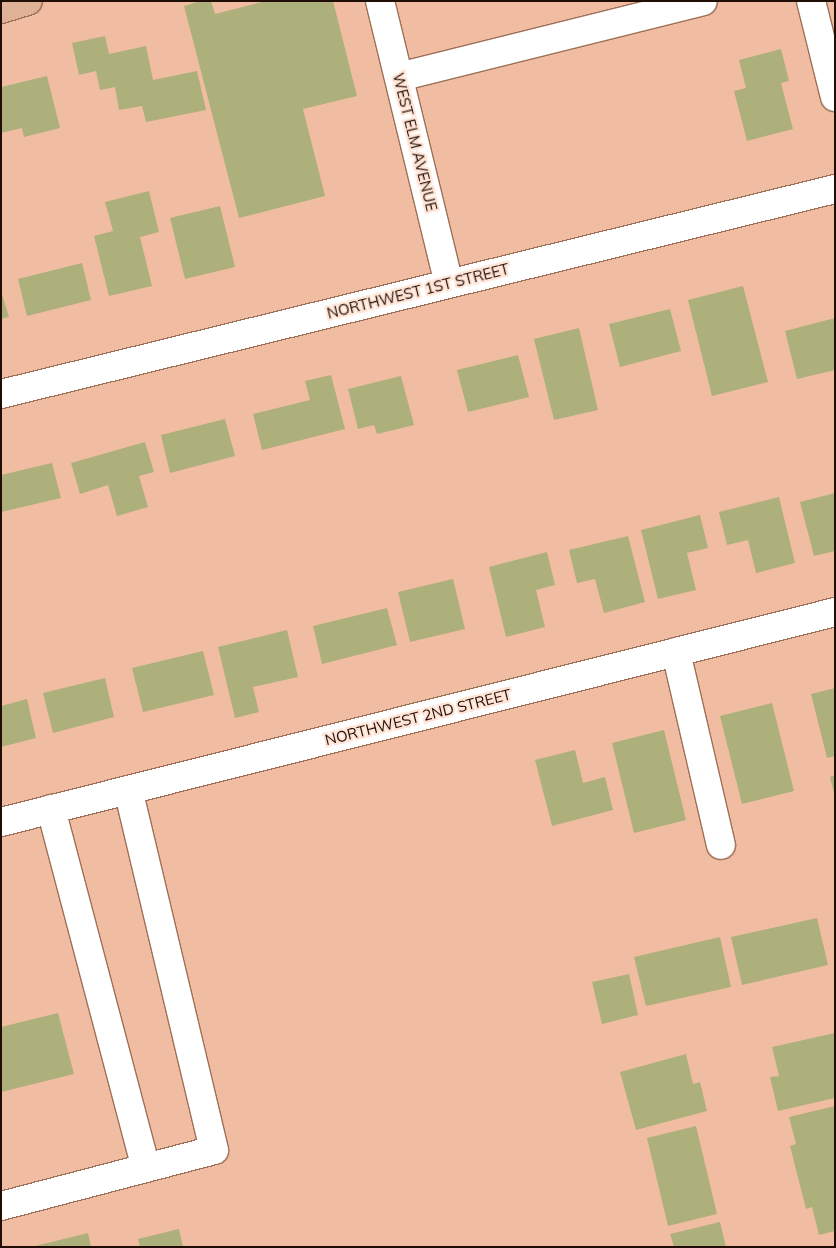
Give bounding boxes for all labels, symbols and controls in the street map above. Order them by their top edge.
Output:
street label: WEST ELM AVENUE [389,71,441,213]
street label: NORTHWEST 1ST STREET [325,260,511,322]
street label: NORTHWEST 2ND STREET [323,685,513,749]

